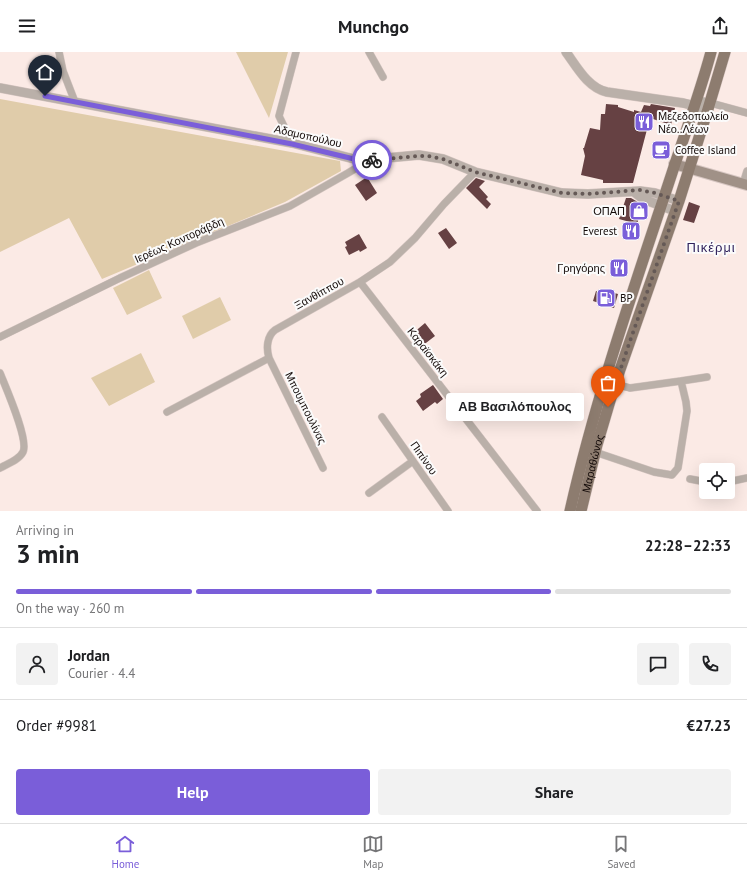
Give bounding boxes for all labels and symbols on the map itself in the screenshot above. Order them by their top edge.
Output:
pin [28,55,62,96]
place label: Μεζεδοπωλείο Νέο..Λέων [658,109,729,136]
restaurant icon: Μεζεδοπωλείο Νέο..Λέων [633,111,655,133]
street label: Αδαμοπούλου [273,121,343,151]
cafe icon: Coffee Island [650,139,672,161]
courier [352,140,392,180]
place label: Coffee Island [675,143,736,157]
shop icon: ΟΠΑΠ [628,200,650,222]
place label: ΟΠΑΠ [593,204,625,218]
street label: Ιερέως Κοντοράβδη [132,214,226,266]
restaurant icon: Everest [620,220,642,242]
place label: Everest [583,224,617,238]
district label: Πικέρμι [686,239,736,256]
restaurant icon: Γρηγόρης [608,257,630,279]
place label: Γρηγόρης [557,261,605,275]
street label: Ξανθίππου [292,274,346,312]
fuel station icon: BP [595,287,617,309]
place label: BP [620,291,633,305]
street label: Καραϊσκάκη [404,325,452,379]
pin [591,366,625,407]
street label: Μπουμπουλίνας [282,369,330,447]
callout: ΑΒ Βασιλόπουλος [446,393,584,421]
street label: Μαραθώνος [579,432,607,494]
street label: Πιπίνου [407,439,441,477]

